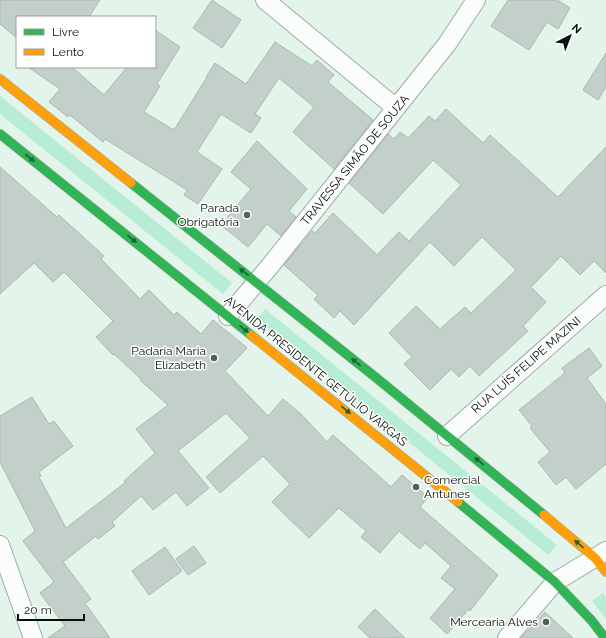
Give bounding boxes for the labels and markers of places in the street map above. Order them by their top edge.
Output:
place label: Parada Obrigatória [177,201,239,229]
marker: Parada Obrigatória [242,210,252,220]
place label: Padaria Maria Elizabeth [131,344,206,372]
marker: Padaria Maria Elizabeth [209,353,219,363]
place label: Comercial Antunes [424,473,481,501]
marker: Comercial Antunes [411,482,421,492]
place label: Mercearia Alves [450,615,538,629]
marker: Mercearia Alves [541,617,551,627]

